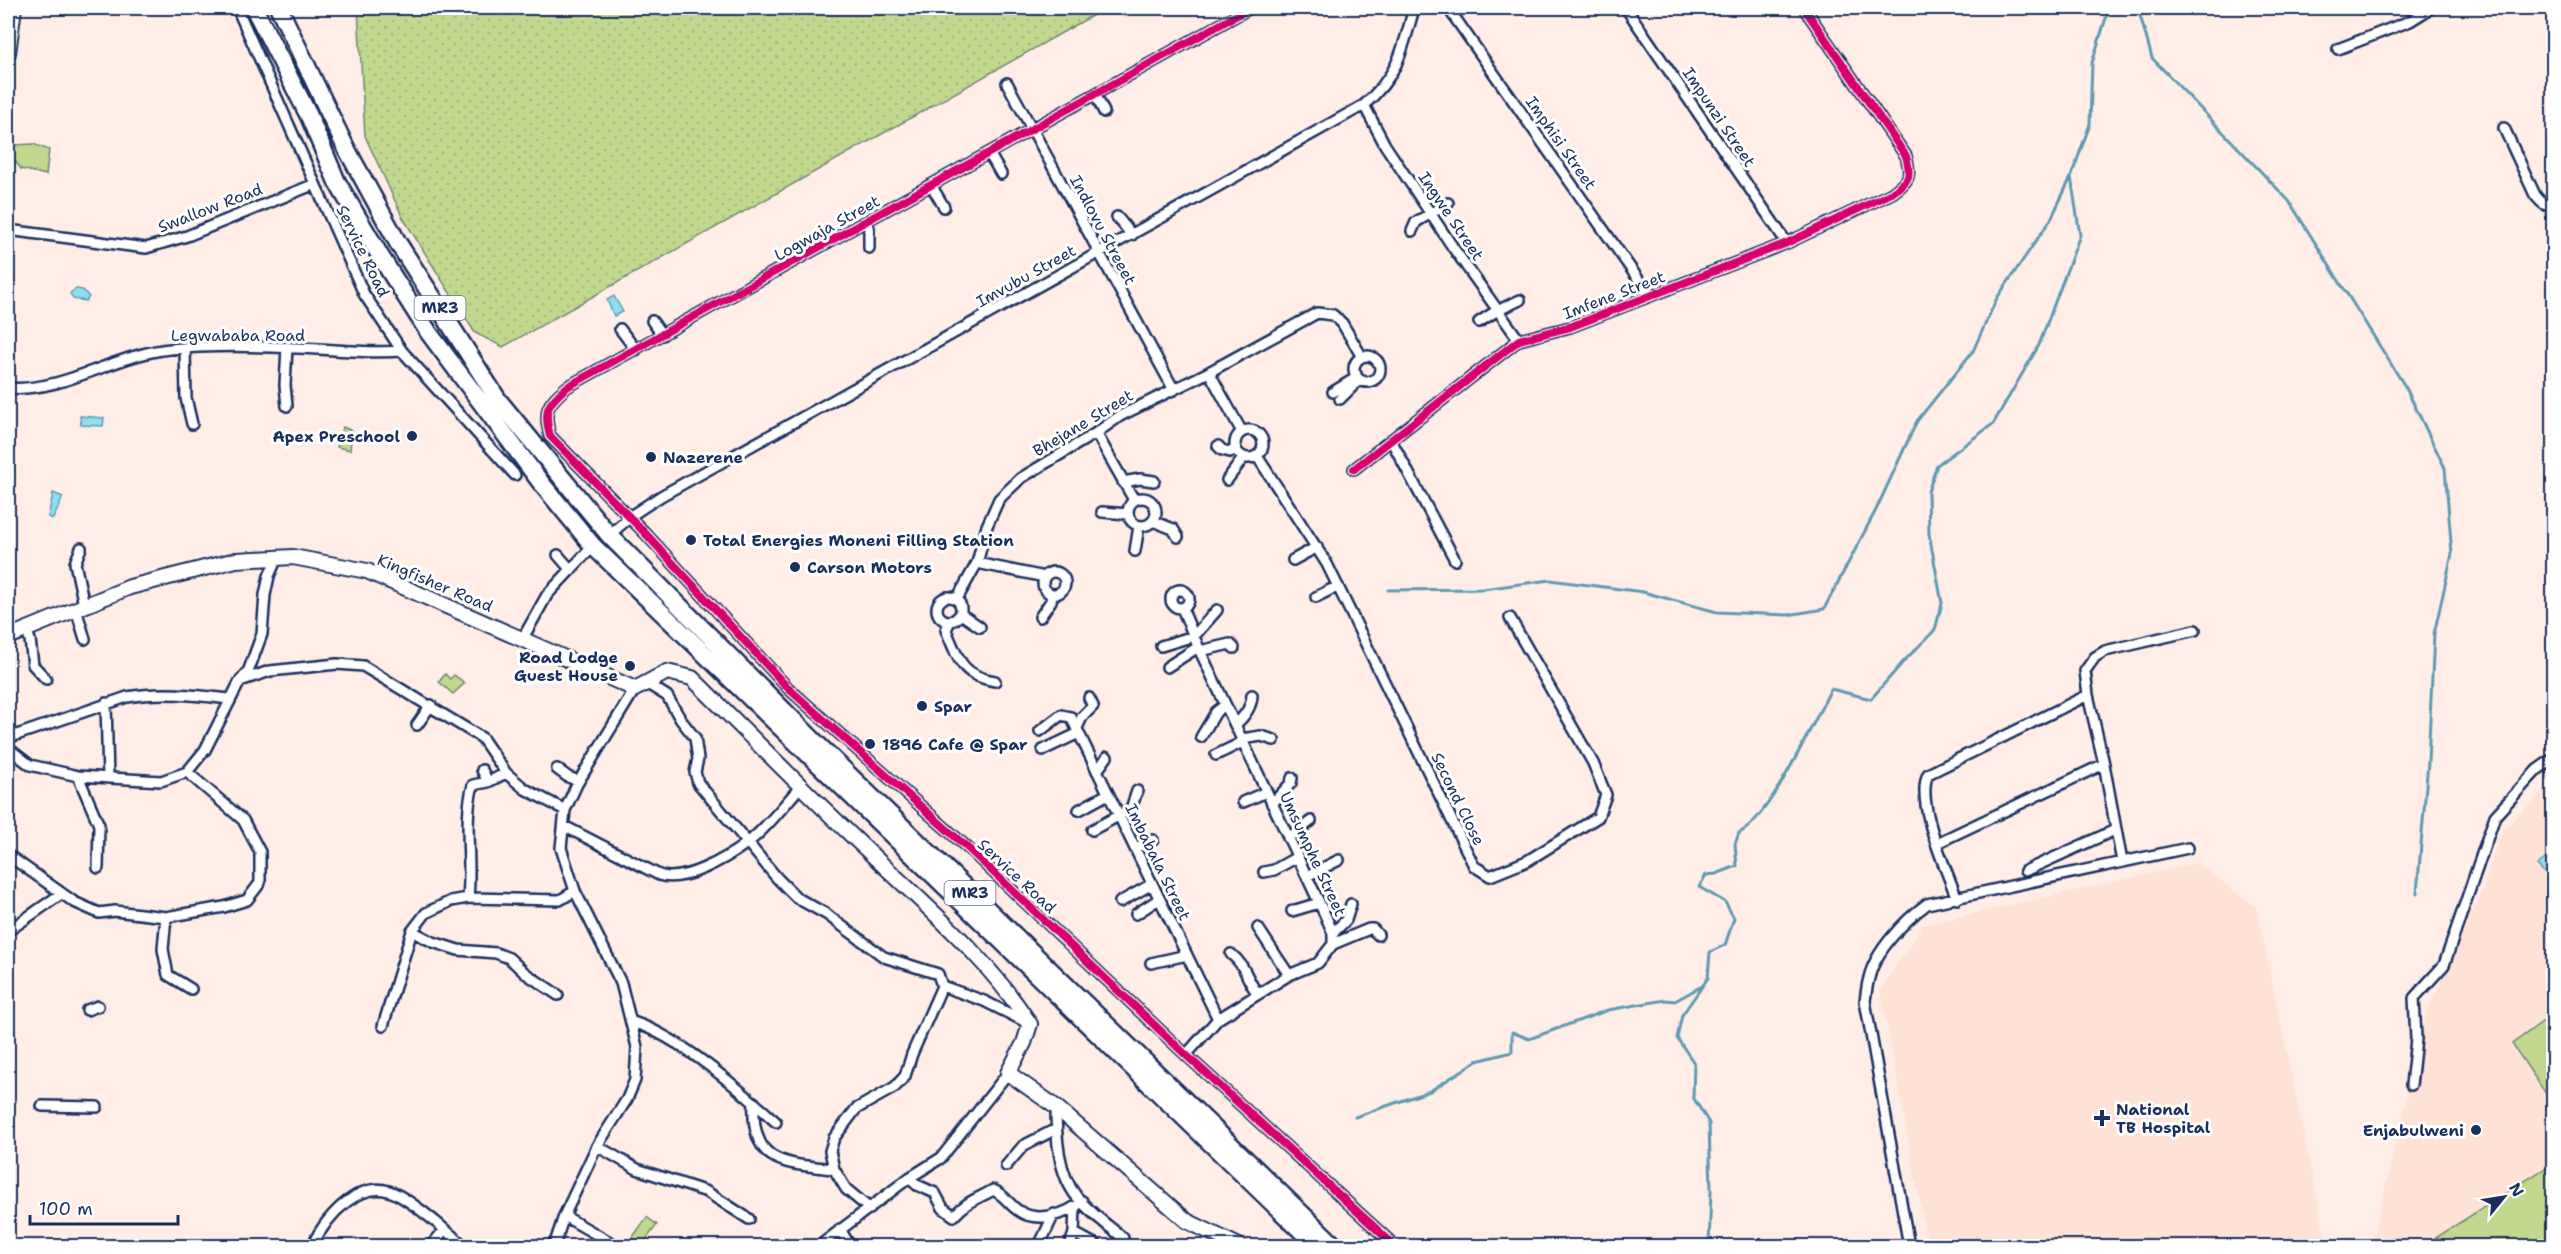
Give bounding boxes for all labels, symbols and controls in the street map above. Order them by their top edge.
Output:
street label: Impunzi Street [1678,63,1760,171]
street label: Imphisi Street [1521,92,1601,194]
street label: Ingwe Street [1414,167,1488,265]
street label: Indlovu Streeet [1065,171,1141,289]
street label: Swallow Road [155,178,265,238]
street label: Logwaja Street [770,190,884,266]
street label: Service Road [332,201,394,301]
street label: Imvubu Street [972,240,1080,312]
street label: Imfene Street [1560,266,1668,324]
road number: MR3 [414,296,466,320]
street label: Legwababa Road [171,325,305,346]
street label: Bhejane Street [1029,385,1137,461]
place label: Apex Preschool [272,426,400,447]
marker: Apex Preschool [405,429,419,443]
place label: Nazerene [663,447,744,468]
marker: Nazerene [644,450,658,464]
place label: Total Energies Moneni Filling Station [703,530,1014,551]
marker: Total Energies Moneni Filling Station [684,533,698,547]
street label: Kingfisher Road [374,549,496,617]
place label: Carson Motors [807,557,932,578]
marker: Carson Motors [788,560,802,574]
place label: Road Lodge Guest House [514,647,618,686]
marker: Road Lodge Guest House [623,659,637,673]
place label: Spar [934,696,973,717]
marker: Spar [915,699,929,713]
place label: 1896 Cafe @ Spar [882,734,1028,755]
marker: 1896 Cafe @ Spar [863,737,877,751]
street label: Second Close [1426,749,1490,849]
street label: Umsumphe Street [1275,788,1351,920]
street label: Imbabala Street [1121,800,1195,924]
street label: Service Road [973,834,1061,918]
road number: MR3 [944,881,996,905]
place label: National TB Hospital [2116,1099,2211,1138]
marker: National TB Hospital [2093,1109,2111,1127]
place label: Enjabulweni [2363,1120,2464,1141]
marker: Enjabulweni [2469,1123,2483,1137]
north arrow [2474,1167,2534,1227]
text: N [2504,1179,2529,1200]
scale bar [30,1188,178,1226]
text: 100 m [39,1197,93,1221]

